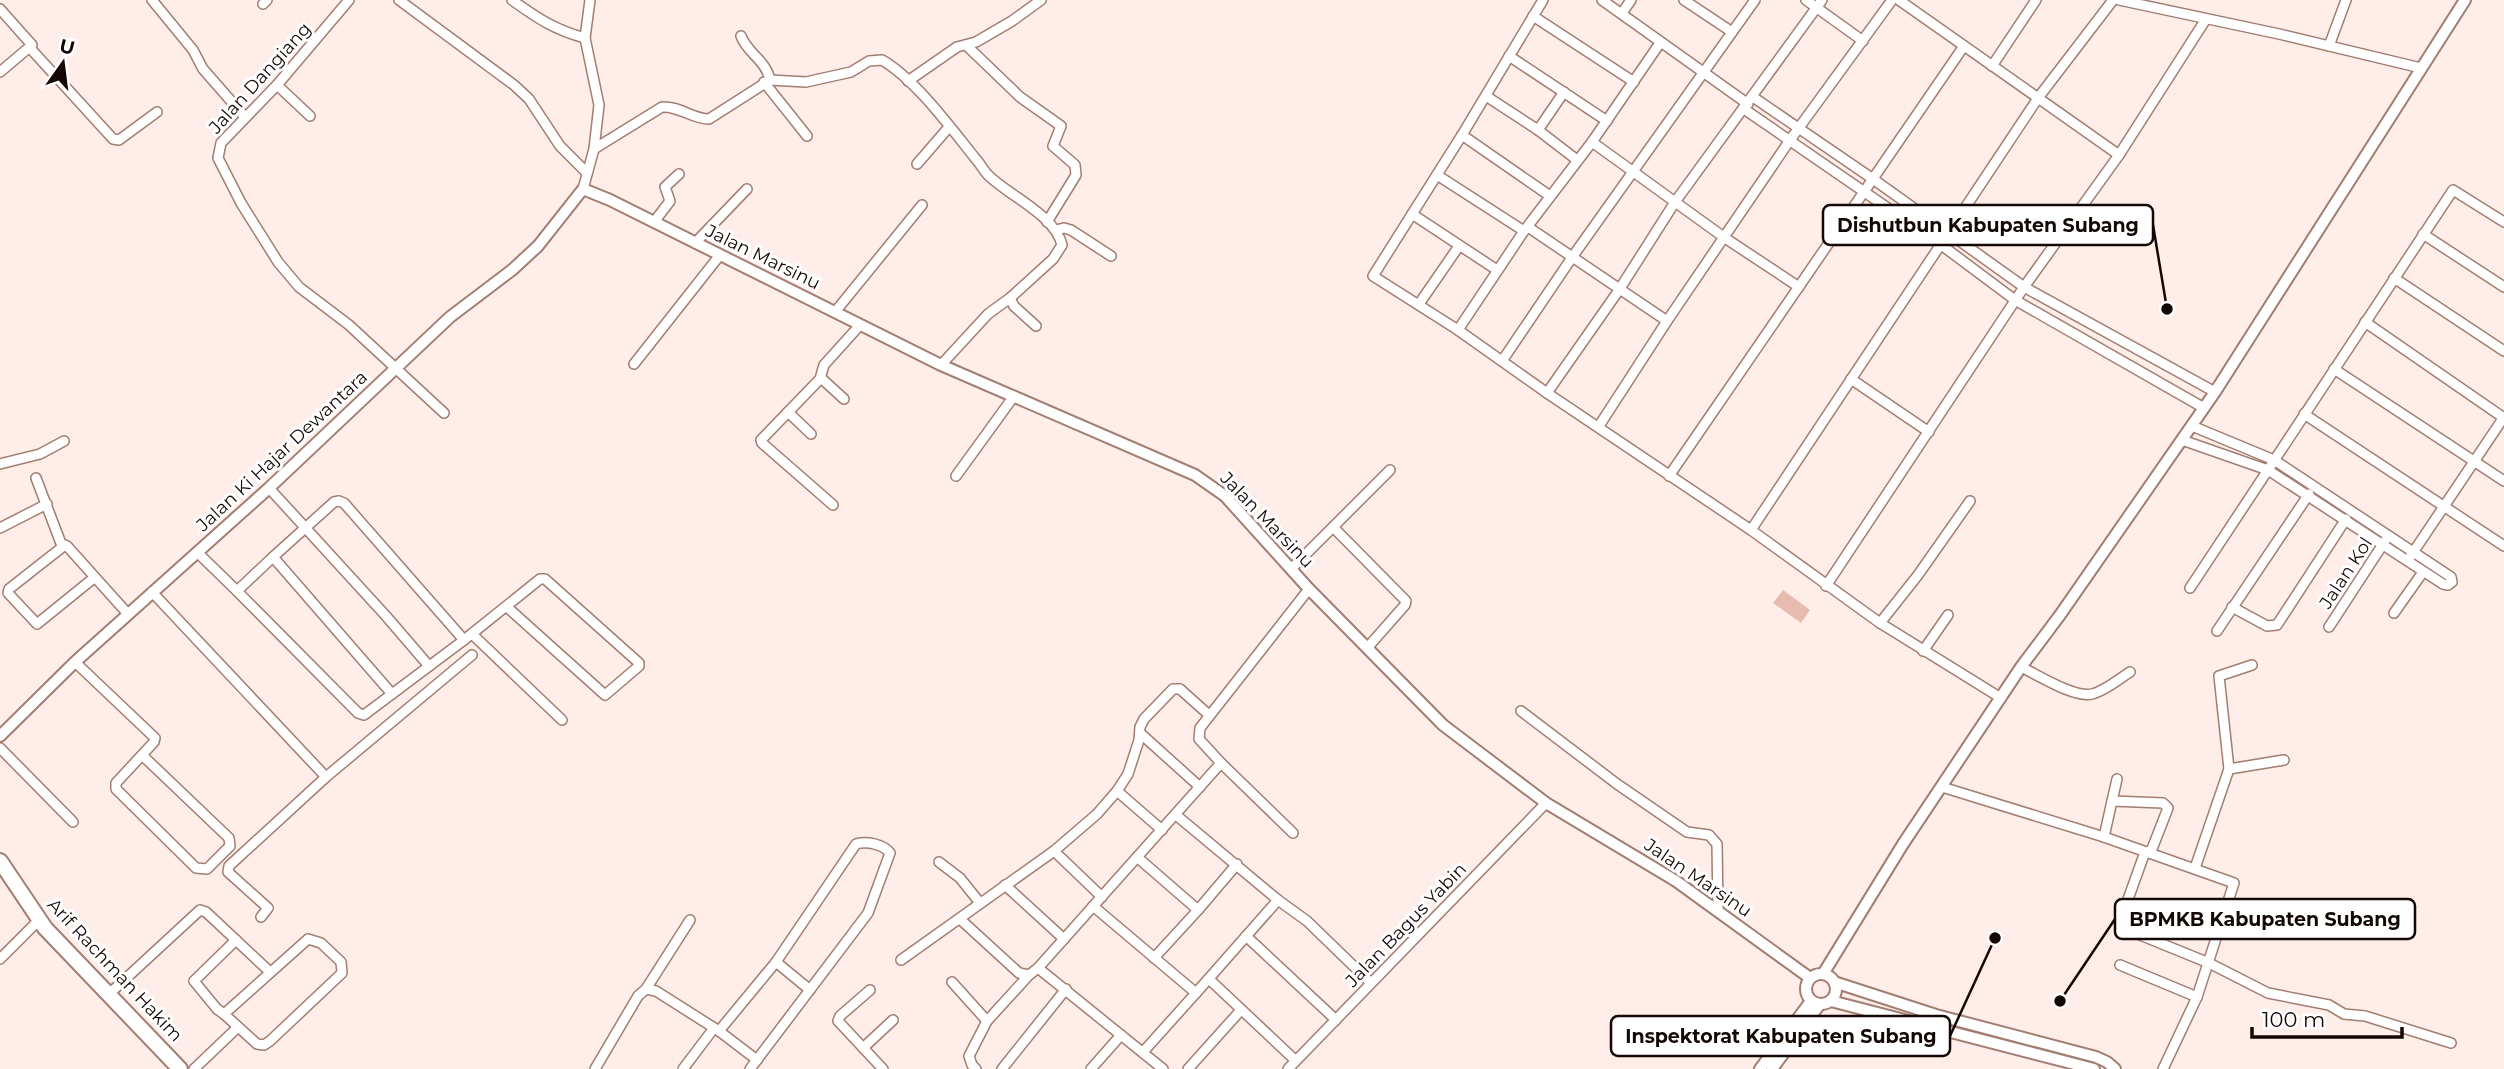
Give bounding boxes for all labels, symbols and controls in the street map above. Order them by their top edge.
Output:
street label: Jalan Dangiang [204,18,316,139]
north arrow [28,28,98,98]
text: U [57,34,77,60]
callout: Dishutbun Kabupaten Subang [1823,205,2153,245]
text: Dishutbun Kabupaten Subang [1837,214,2139,237]
street label: Jalan Marsinu [701,219,824,294]
street label: Jalan Ki Hajar Dewantara [191,366,372,537]
street label: Jalan Marsinu [1215,467,1318,573]
street label: Jalan Kol [2314,533,2377,614]
street label: Jalan Marsinu [1639,833,1756,922]
street label: Jalan Bagus Yabin [1340,858,1471,992]
street label: Arif Rachman Hakim [43,894,187,1046]
callout: BPMKB Kabupaten Subang [2115,899,2415,939]
text: BPMKB Kabupaten Subang [2129,908,2401,931]
scale bar [2252,996,2402,1040]
text: 100 m [2262,1007,2325,1032]
callout: Inspektorat Kabupaten Subang [1611,1016,1950,1056]
text: Inspektorat Kabupaten Subang [1625,1025,1937,1048]

